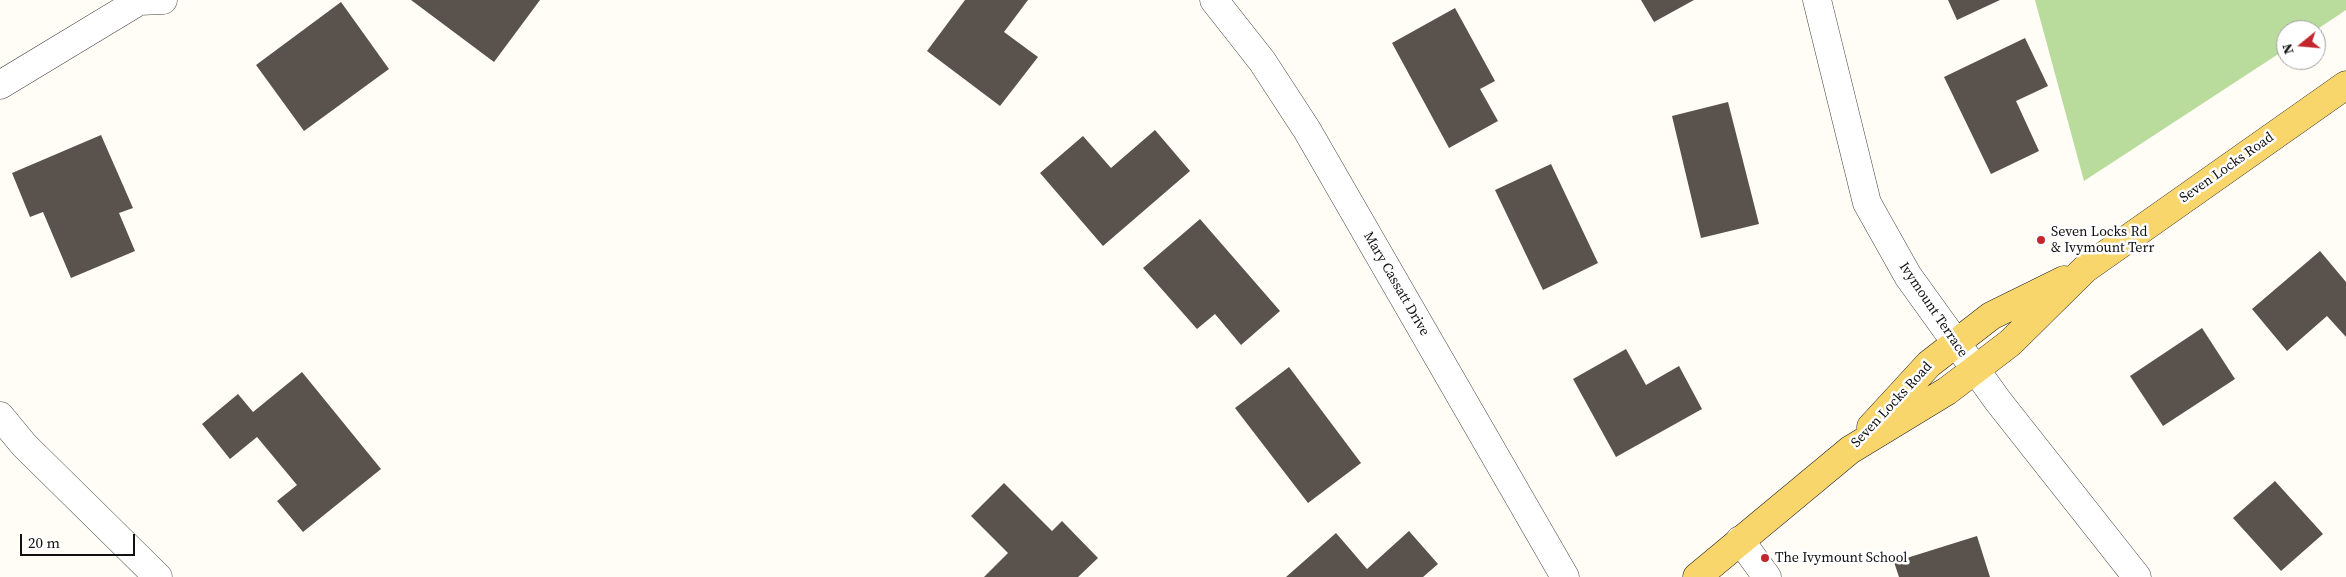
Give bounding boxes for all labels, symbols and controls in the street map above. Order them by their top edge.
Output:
north arrow [2276,20,2326,70]
text: N [2277,41,2299,57]
street label: Seven Locks Road [2177,129,2277,207]
place label: Seven Locks Rd & Ivymount Terr [2051,224,2154,256]
street label: Mary Cassatt Drive [1359,229,1433,339]
marker: Seven Locks Rd & Ivymount Terr [2035,234,2047,246]
street label: Ivymount Terrace [1895,259,1971,361]
street label: Seven Locks Road [1848,359,1936,451]
scale bar [22,524,138,556]
text: 20 m [28,532,60,553]
place label: The Ivymount School [1775,550,1907,566]
marker: The Ivymount School [1759,552,1771,564]

